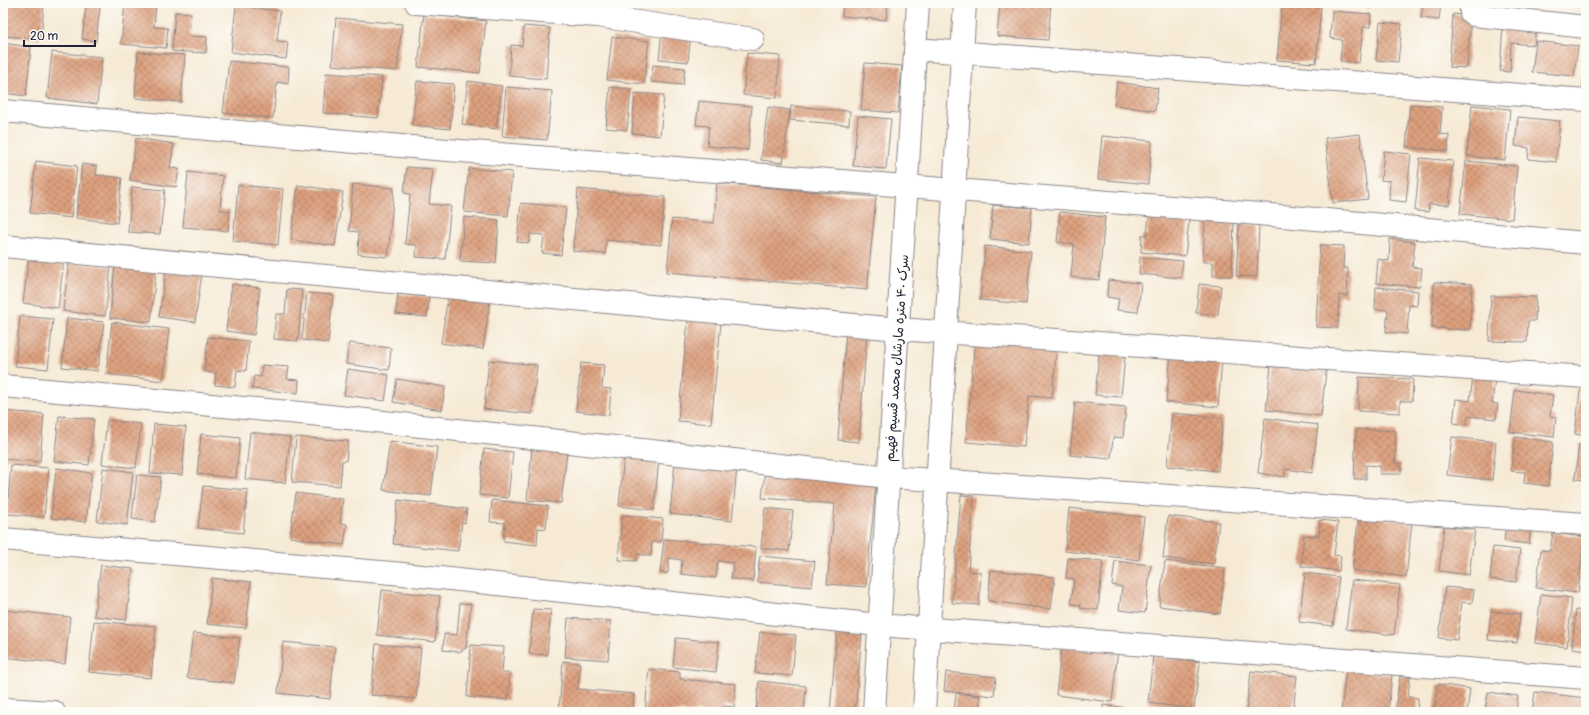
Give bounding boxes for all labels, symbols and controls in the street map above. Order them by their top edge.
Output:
scale bar [24,22,95,48]
text: 20 m [30,29,59,44]
street label: سرک ۴۰ متره مارشال محمد قسیم فهیم [882,254,914,462]

